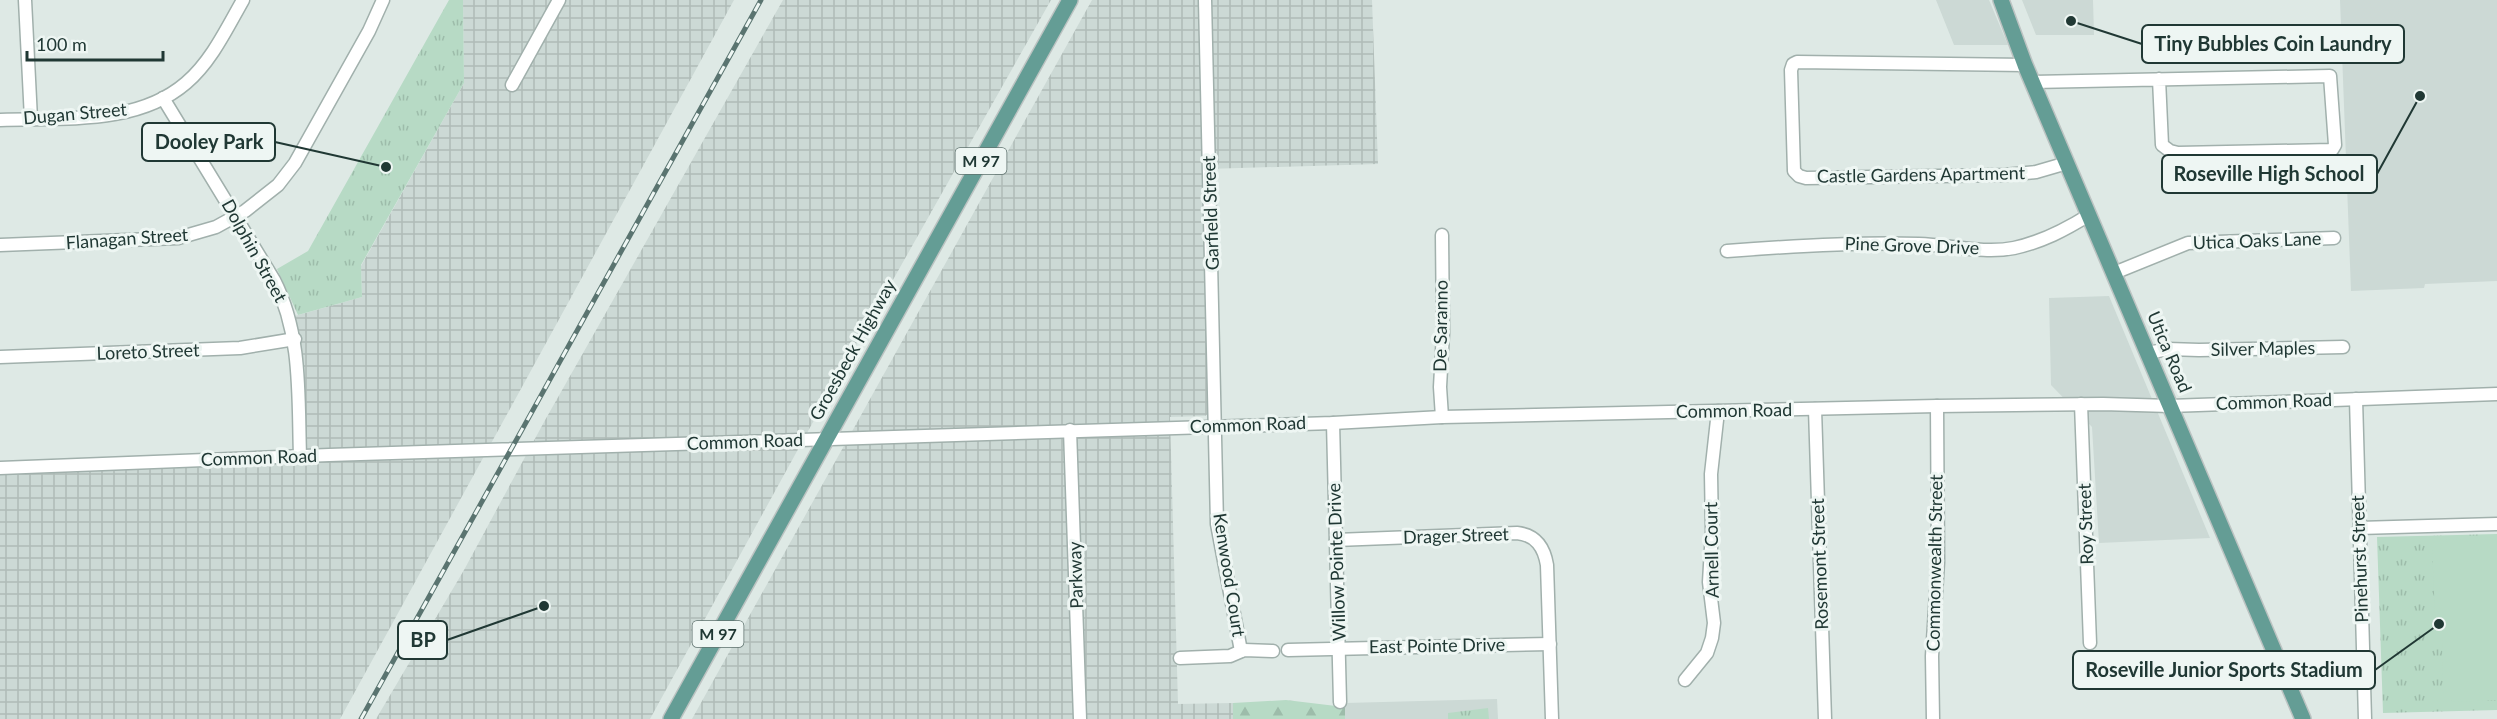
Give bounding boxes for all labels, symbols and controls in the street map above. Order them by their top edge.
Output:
scale bar [27,24,164,62]
callout: Tiny Bubbles Coin Laundry [2142,25,2404,63]
text: Tiny Bubbles Coin Laundry [2154,31,2392,55]
text: 100 m [36,33,87,55]
street label: Dugan Street [22,97,128,128]
callout: Dooley Park [142,123,275,161]
text: Dooley Park [155,129,264,153]
road number: M 97 [956,148,1006,174]
street label: Garfield Street [1197,155,1223,271]
callout: Roseville High School [2162,155,2377,193]
street label: Castle Gardens Apartment [1817,161,2026,187]
text: Roseville High School [2174,161,2364,185]
street label: Dolphin Street [217,195,293,306]
street label: Flanagan Street [65,223,189,253]
street label: Utica Oaks Lane [2192,227,2322,253]
street label: Pine Grove Drive [1844,232,1980,258]
street label: Groesbeck Highway [804,274,900,424]
street label: De Saranno [1428,280,1452,372]
street label: Utica Road [2143,308,2197,396]
street label: Silver Maples [2210,336,2316,360]
street label: Loreto Street [96,338,200,364]
street label: Common Road [2215,388,2333,414]
street label: Common Road [1676,398,1792,422]
street label: Common Road [1189,411,1307,437]
street label: Common Road [686,428,804,454]
street label: Common Road [200,444,318,470]
street label: Commonwealth Street [1921,474,1947,652]
street label: Roy Street [2073,482,2097,565]
street label: Willow Pointe Drive [1322,483,1350,641]
street label: Pinehurst Street [2346,494,2372,623]
street label: Rosemont Street [1806,497,1832,630]
street label: Arnell Court [1699,501,1723,598]
street label: Kenwood Court [1209,511,1251,639]
street label: Drager Street [1403,522,1510,548]
street label: Parkway [1063,540,1087,609]
callout: BP [398,621,447,659]
road number: M 97 [692,621,744,647]
text: BP [410,627,436,651]
street label: East Pointe Drive [1369,633,1505,657]
callout: Roseville Junior Sports Stadium [2073,651,2375,689]
text: Roseville Junior Sports Stadium [2085,657,2363,681]

